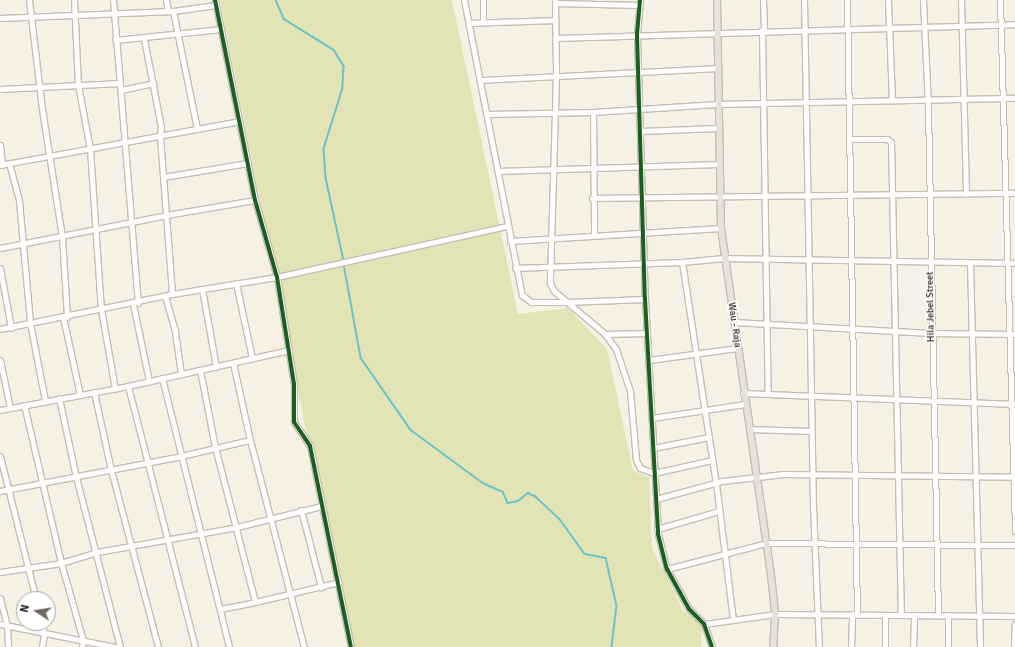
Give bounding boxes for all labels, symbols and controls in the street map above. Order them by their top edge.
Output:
street label: Hila Jebel Street [924,272,938,342]
street label: Wau - Raja [725,302,743,348]
north arrow [16,591,56,631]
text: N [18,604,32,614]

